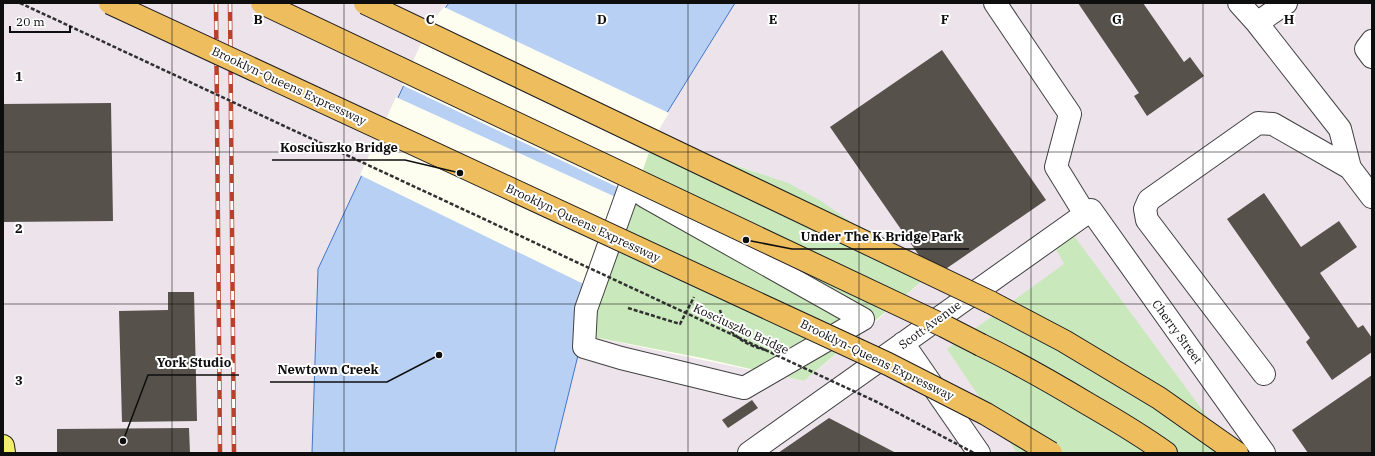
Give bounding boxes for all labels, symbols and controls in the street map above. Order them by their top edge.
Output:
scale bar [10,8,70,34]
text: B [253,11,263,28]
text: C [426,11,435,28]
text: D [597,11,607,28]
text: E [769,11,777,28]
text: F [941,11,949,28]
text: G [1112,11,1122,28]
text: H [1284,11,1295,28]
text: 20 m [16,14,45,29]
street label: Brooklyn-Queens Expressway [209,43,370,128]
text: 1 [15,68,23,85]
callout: Kosciuszko Bridge [272,135,405,160]
text: Kosciuszko Bridge [280,139,398,156]
street label: Brooklyn-Queens Expressway [503,180,664,265]
text: 2 [15,220,23,237]
callout: Under The K Bridge Park [792,224,969,249]
text: Under The K Bridge Park [800,228,962,245]
street label: Scott Avenue [896,297,964,352]
street label: Cherry Street [1149,297,1206,367]
street label: Kosciuszko Bridge [691,300,791,357]
street label: Brooklyn-Queens Expressway [798,316,957,404]
callout: York Studio [148,350,239,375]
text: York Studio [157,354,232,371]
callout: Newtown Creek [270,357,387,382]
text: Newtown Creek [277,361,380,378]
text: 3 [15,372,23,389]

